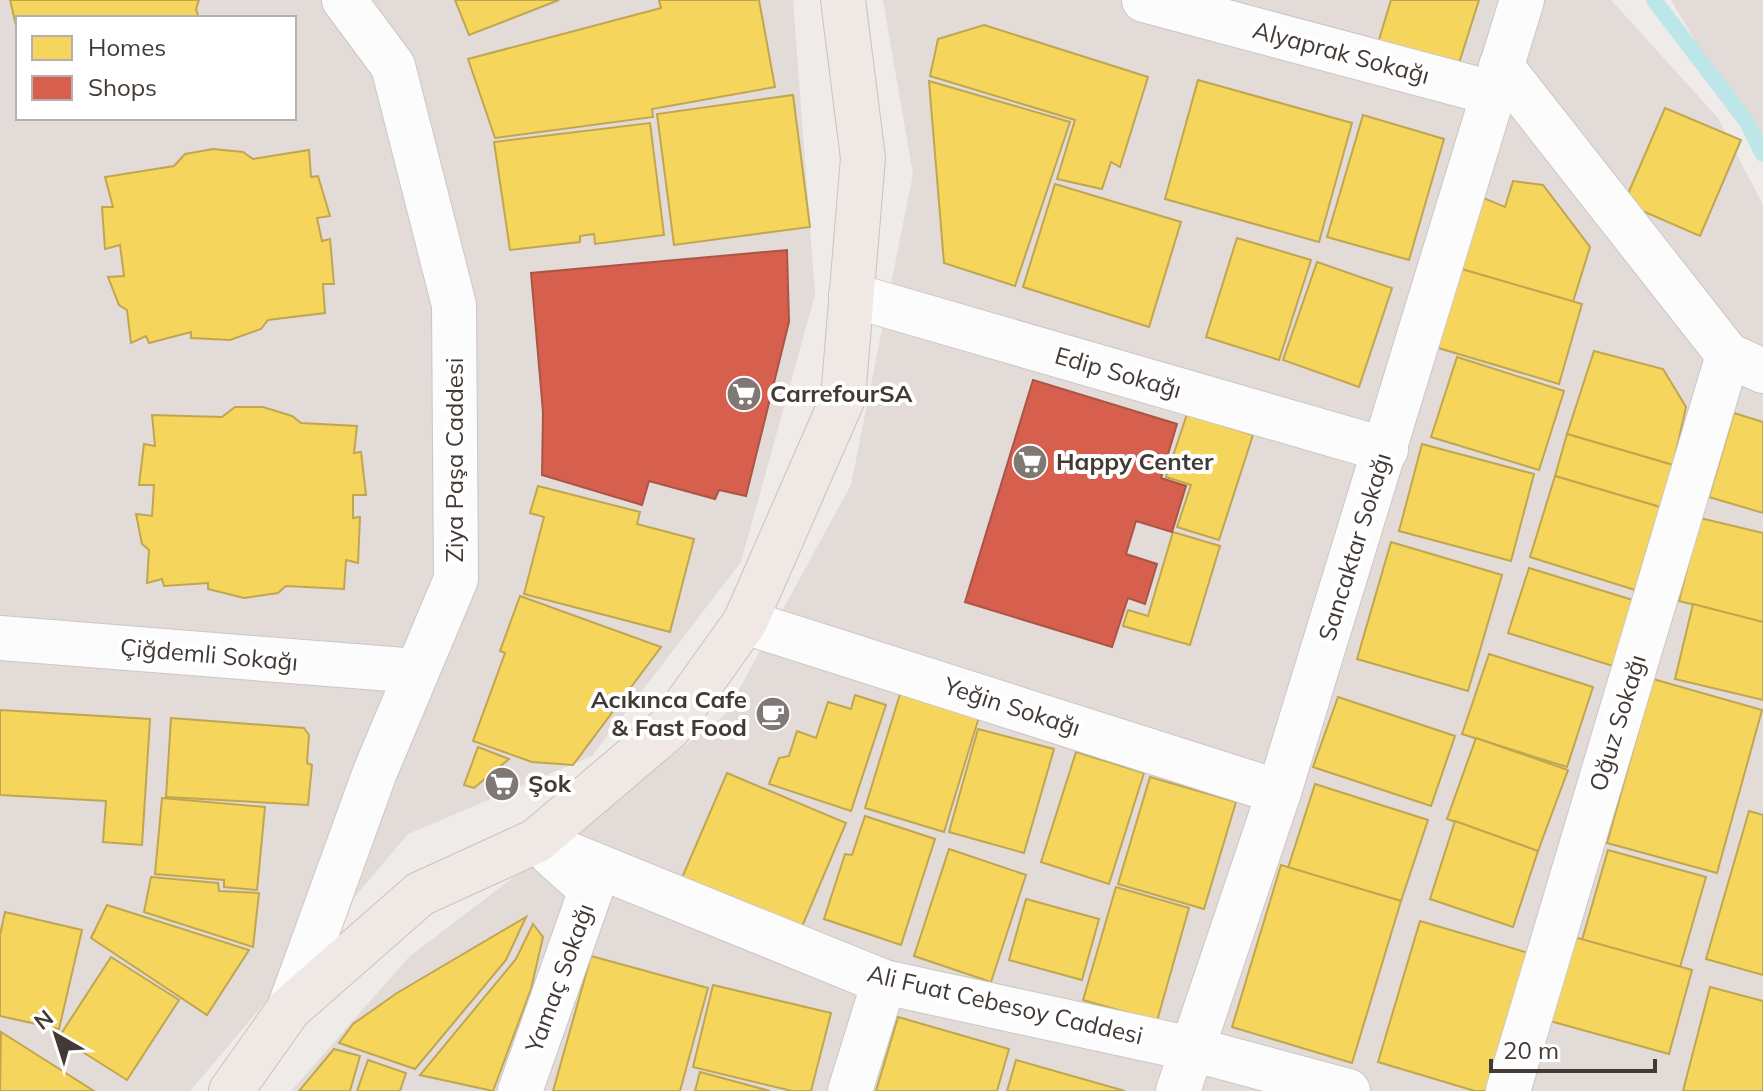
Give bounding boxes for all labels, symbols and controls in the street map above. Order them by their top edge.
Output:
street label: Alyaprak Sokağı [1250,14,1433,90]
legend [16,16,296,120]
text: Homes [88,32,166,62]
text: Shops [88,72,157,102]
street label: Edip Sokağı [1052,340,1185,404]
street label: Ziya Paşa Caddesi [439,357,469,563]
supermarket icon: CarrefourSA [725,375,763,413]
place label: CarrefourSA [770,378,913,408]
supermarket icon: Happy Center [1011,443,1049,481]
place label: Happy Center [1056,446,1214,476]
street label: Sancaktar Sokağı [1311,449,1397,644]
street label: Çiğdemli Sokağı [119,631,299,677]
street label: Oğuz Sokağı [1582,651,1652,795]
street label: Yeğin Sokağı [939,670,1084,742]
place label: Acıkınca Cafe & Fast Food [591,684,747,742]
cafe icon: Acıkınca Cafe & Fast Food [754,695,792,733]
supermarket icon: Şok [483,765,521,803]
place label: Şok [528,768,572,798]
street label: Yamaç Sokağı [518,899,600,1057]
street label: Ali Fuat Cebesoy Caddesi [865,958,1146,1050]
north arrow [16,995,96,1075]
text: N [28,1003,59,1036]
scale bar [1491,1023,1655,1073]
text: 20 m [1503,1035,1559,1065]

